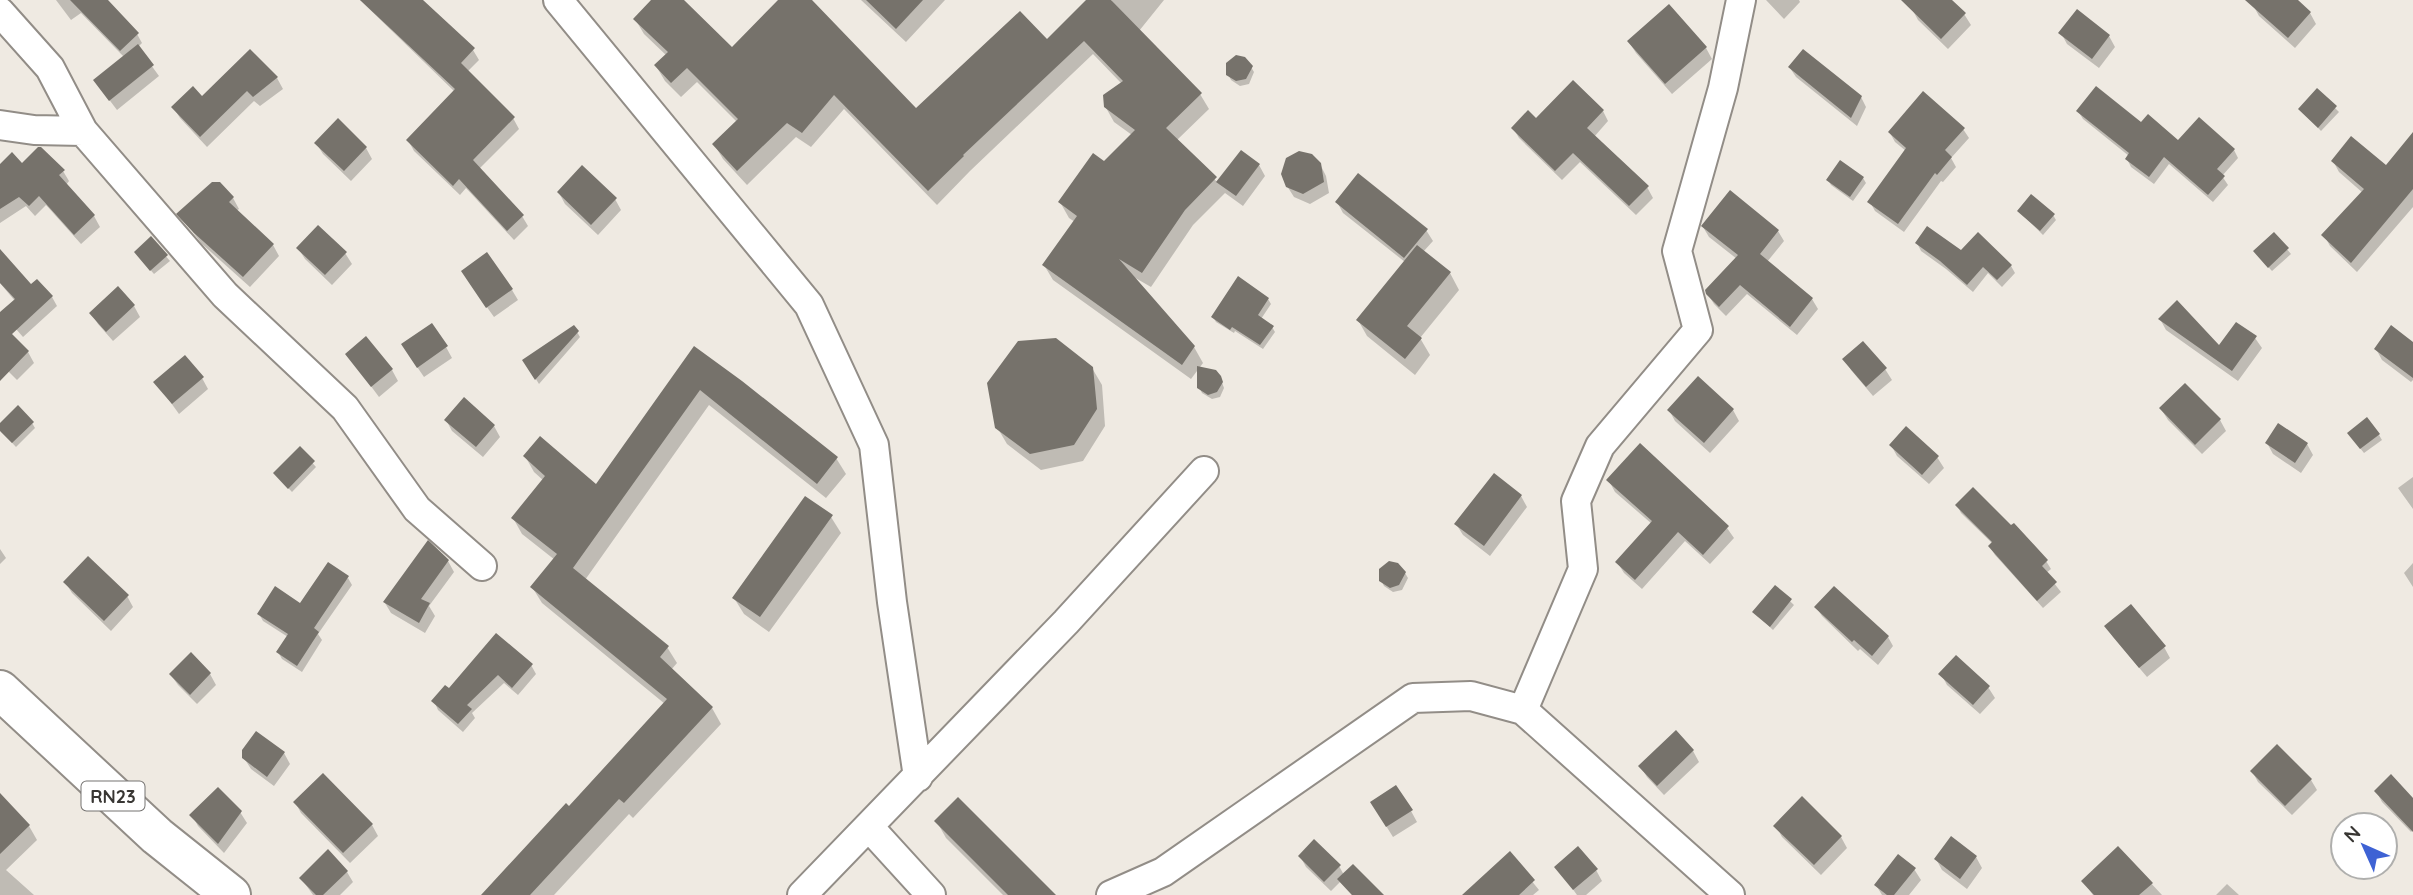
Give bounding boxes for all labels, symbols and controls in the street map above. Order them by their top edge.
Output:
road number: RN23 [82,782,144,810]
north arrow [2329,811,2399,881]
text: N [2339,821,2365,847]

